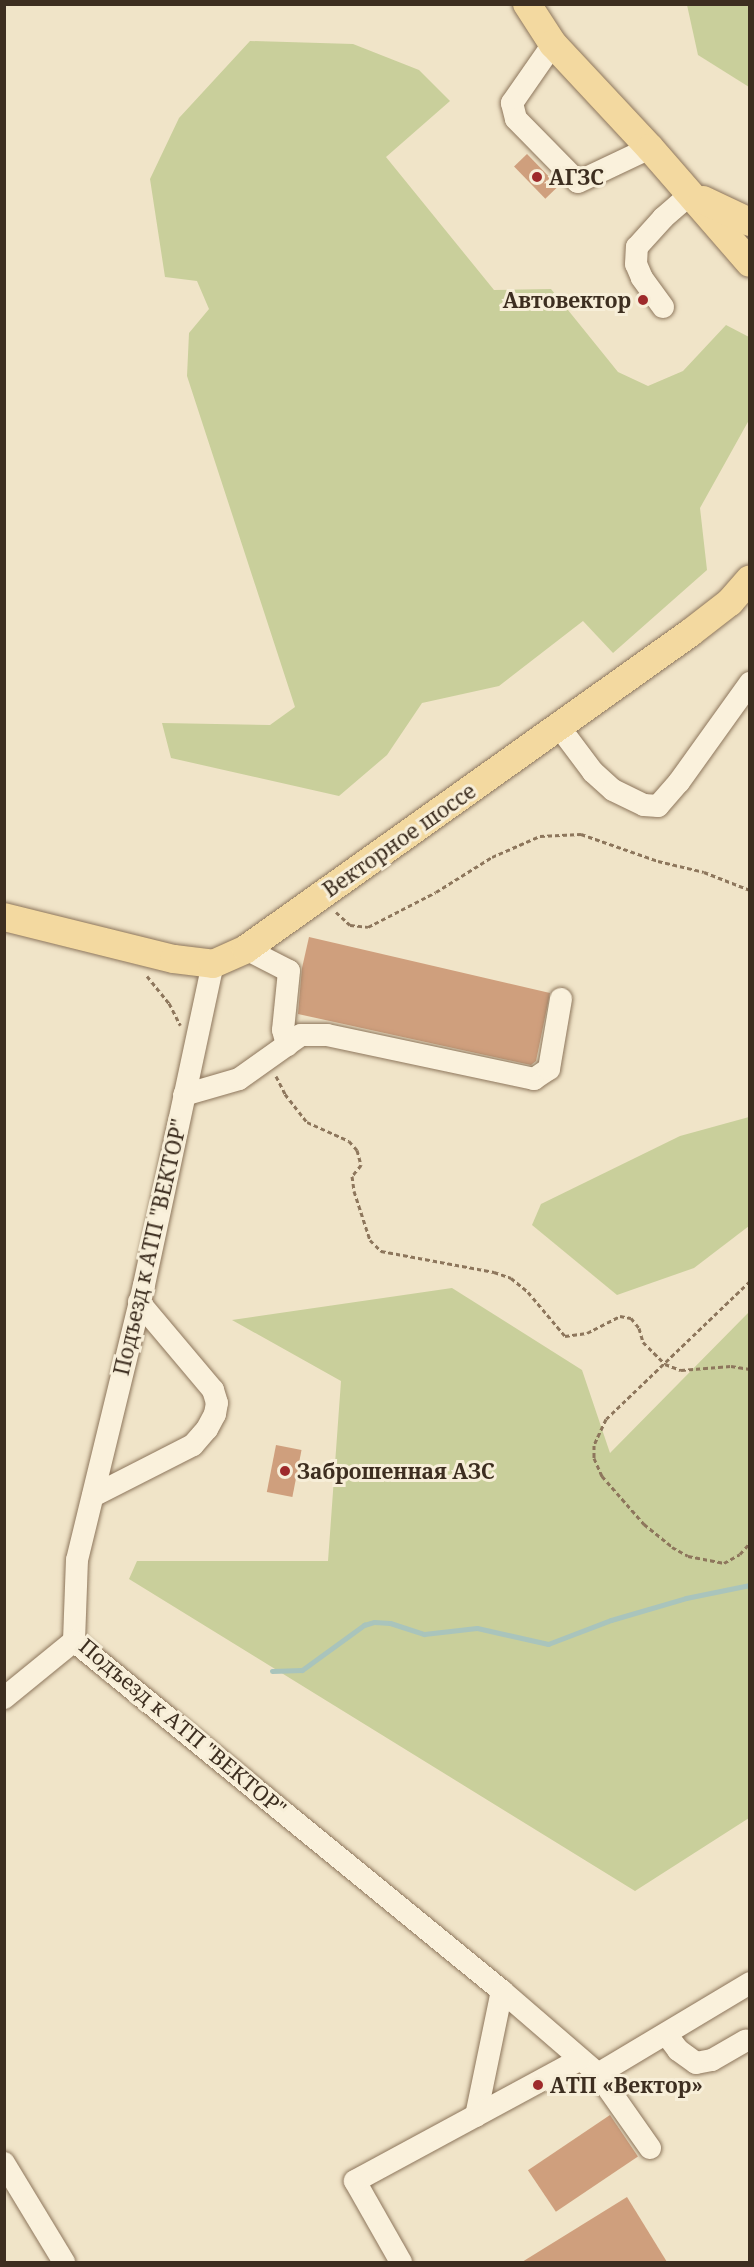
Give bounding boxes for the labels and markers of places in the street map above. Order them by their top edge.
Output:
place label: АГЗС [549,164,604,190]
marker: АГЗС [530,170,544,184]
place label: Автовектор [503,287,631,313]
marker: Автовектор [636,293,650,307]
place label: Заброшенная АЗС [297,1458,495,1484]
marker: Заброшенная АЗС [278,1464,292,1478]
place label: АТП «Вектор» [550,2072,703,2098]
marker: АТП «Вектор» [531,2078,545,2092]

